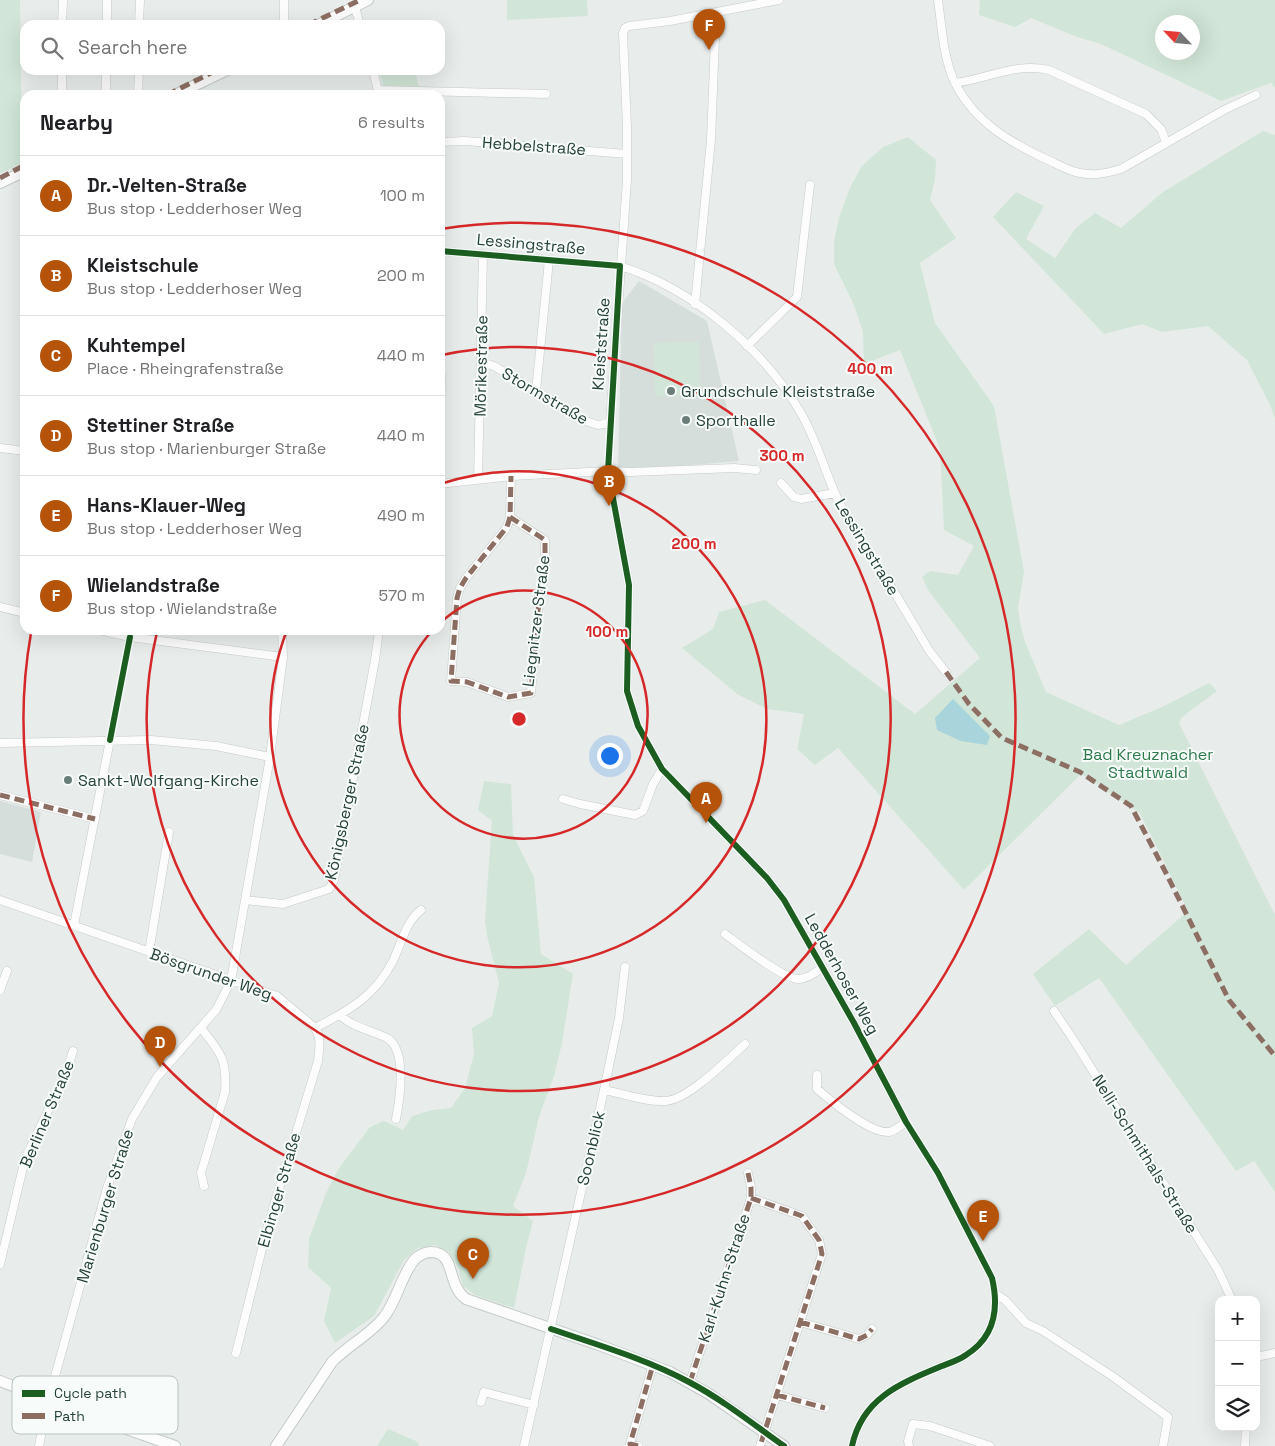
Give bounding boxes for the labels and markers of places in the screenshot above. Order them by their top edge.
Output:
pin: F [693,9,725,50]
place label: Grundschule Kleiststraße [681,381,875,402]
marker: Grundschule Kleiststraße [665,385,677,397]
place label: Sporthalle [696,410,776,431]
marker: Sporthalle [680,414,692,426]
pin: B [593,465,625,506]
centre of rings [510,710,528,728]
place label: Sankt-Wolfgang-Kirche [78,770,259,791]
marker: Sankt-Wolfgang-Kirche [62,774,74,786]
pin: A [690,782,722,823]
pin: D [144,1026,176,1067]
pin: E [967,1200,999,1241]
pin: C [457,1238,489,1279]

